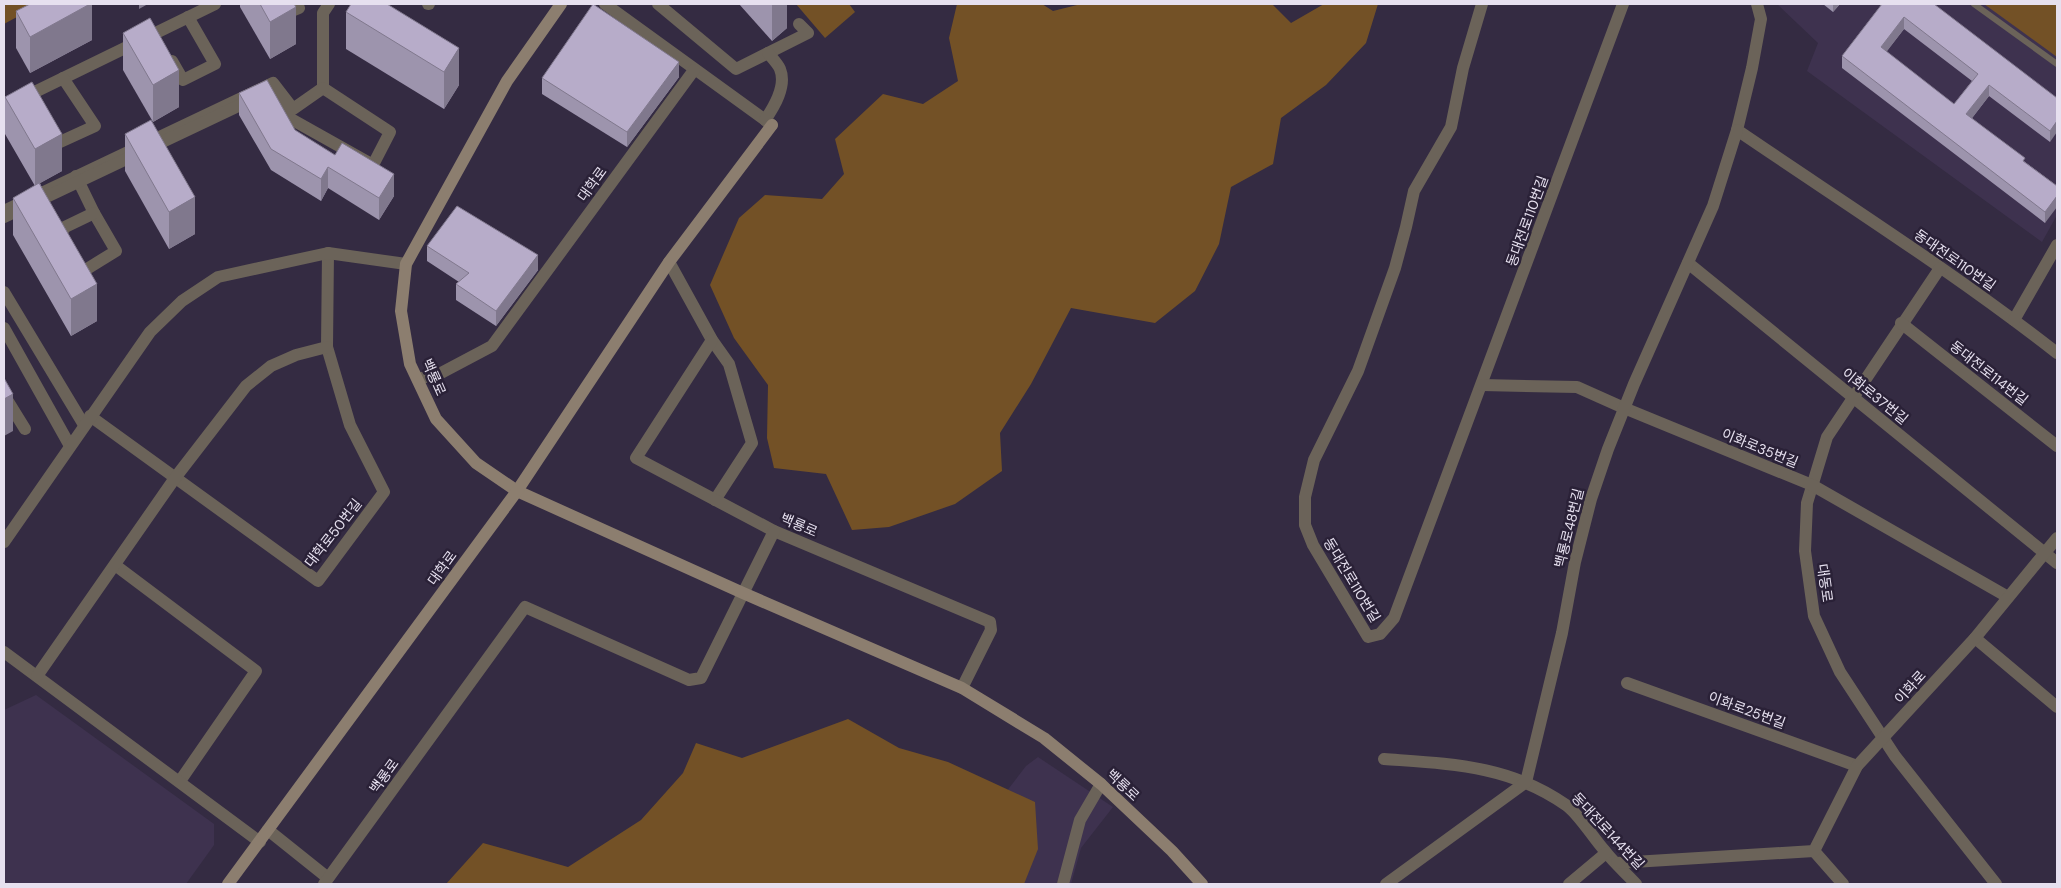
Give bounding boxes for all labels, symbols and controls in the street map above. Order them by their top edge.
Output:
street label: 대학로 [573,163,611,205]
street label: 동대전로110번길 [1502,173,1552,269]
street label: 동대전로110번길 [1911,225,1999,295]
street label: 동대전로114번길 [1946,337,2032,409]
street label: 백룡로 [418,356,450,398]
street label: 이화로37번길 [1838,364,1912,428]
street label: 이화로35번길 [1719,424,1801,472]
street label: 백룡로48번길 [1550,486,1588,570]
street label: 대학로50번길 [301,495,365,571]
street label: 백룡로 [778,509,820,541]
street label: 동대전로110번길 [1320,534,1384,626]
street label: 대학로 [423,547,461,589]
street label: 대동로 [1813,563,1837,604]
street label: 이화로 [1890,667,1930,707]
street label: 이화로25번길 [1706,688,1788,732]
street label: 백룡로 [365,755,403,797]
street label: 백룡로 [1103,765,1143,805]
street label: 동대전로144번길 [1568,789,1648,873]

